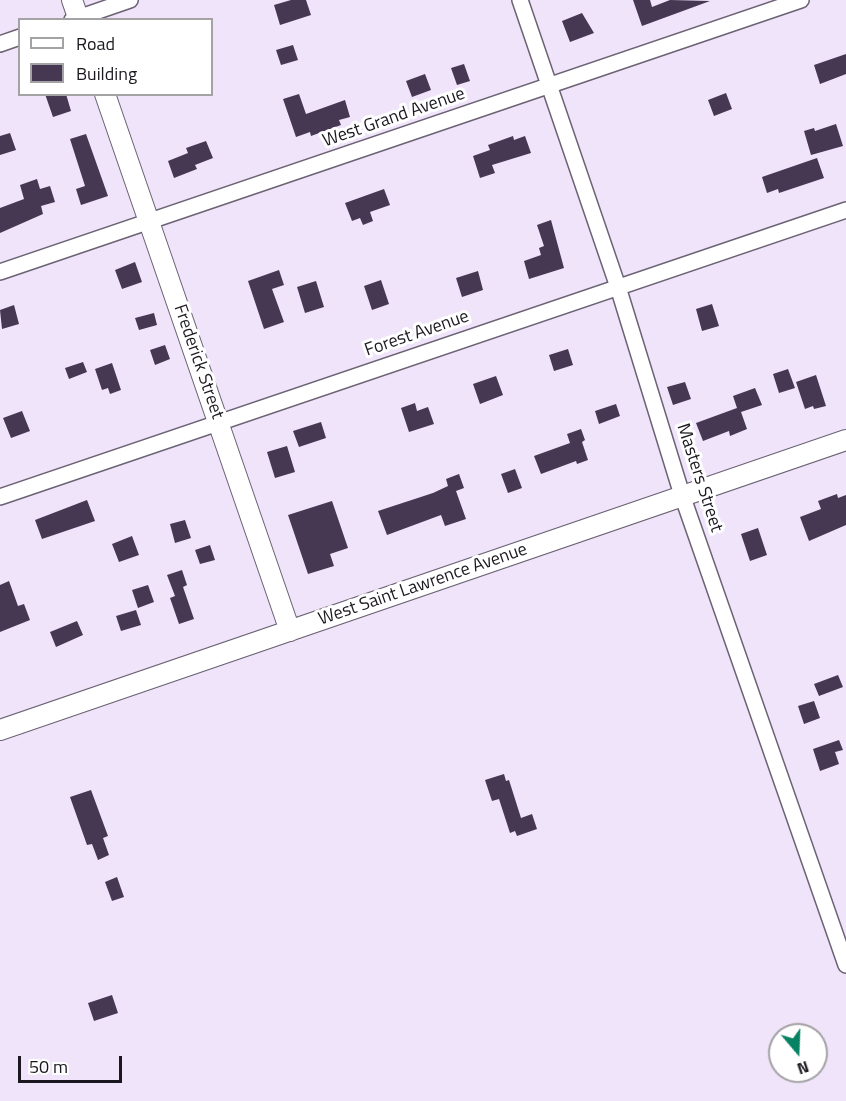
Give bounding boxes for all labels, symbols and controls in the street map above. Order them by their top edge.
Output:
legend [18,18,213,96]
text: Road [76,30,115,57]
text: Building [76,60,137,87]
street label: West Grand Avenue [320,84,468,152]
street label: Frederick Street [168,302,228,422]
street label: Forest Avenue [362,306,472,362]
street label: Masters Street [671,421,727,535]
street label: West Saint Lawrence Avenue [316,539,530,631]
north arrow [768,1023,828,1083]
scale bar [21,1044,124,1082]
text: 50 m [29,1053,68,1080]
text: N [794,1055,812,1081]

